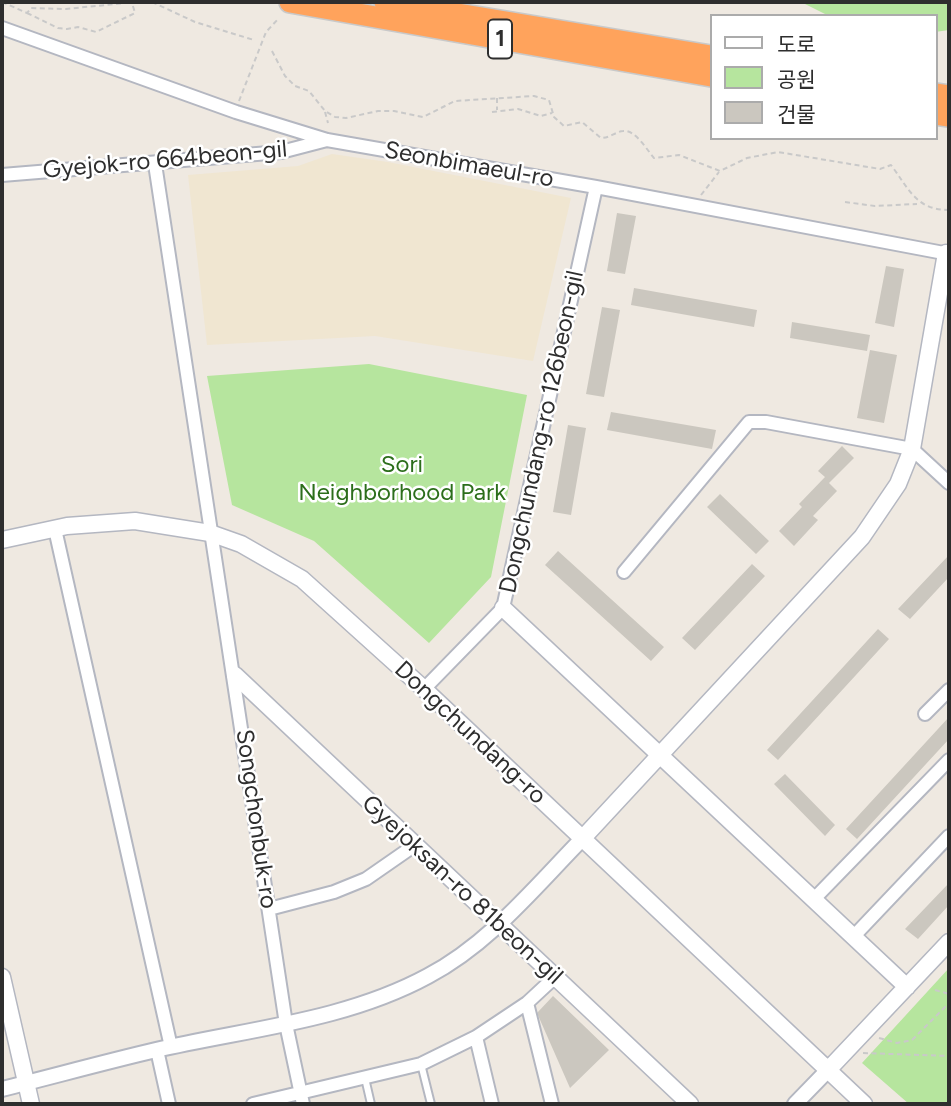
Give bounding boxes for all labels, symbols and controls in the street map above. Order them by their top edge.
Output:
legend [710,14,937,140]
road number: 1 [488,20,512,58]
text: 도로 [777,32,816,57]
text: 공원 [777,67,816,92]
text: 건물 [777,102,816,127]
street label: Gyejok-ro 664beon-gil [42,135,288,185]
street label: Seonbimaeul-ro [382,136,556,194]
street label: Dongchundang-ro 126beon-gil [494,268,590,596]
park label: Sori Neighborhood Park [298,451,506,507]
street label: Dongchundang-ro [388,655,552,811]
street label: Songchonbuk-ro [229,727,283,911]
street label: Gyejoksan-ro 81beon-gil [355,789,569,991]

